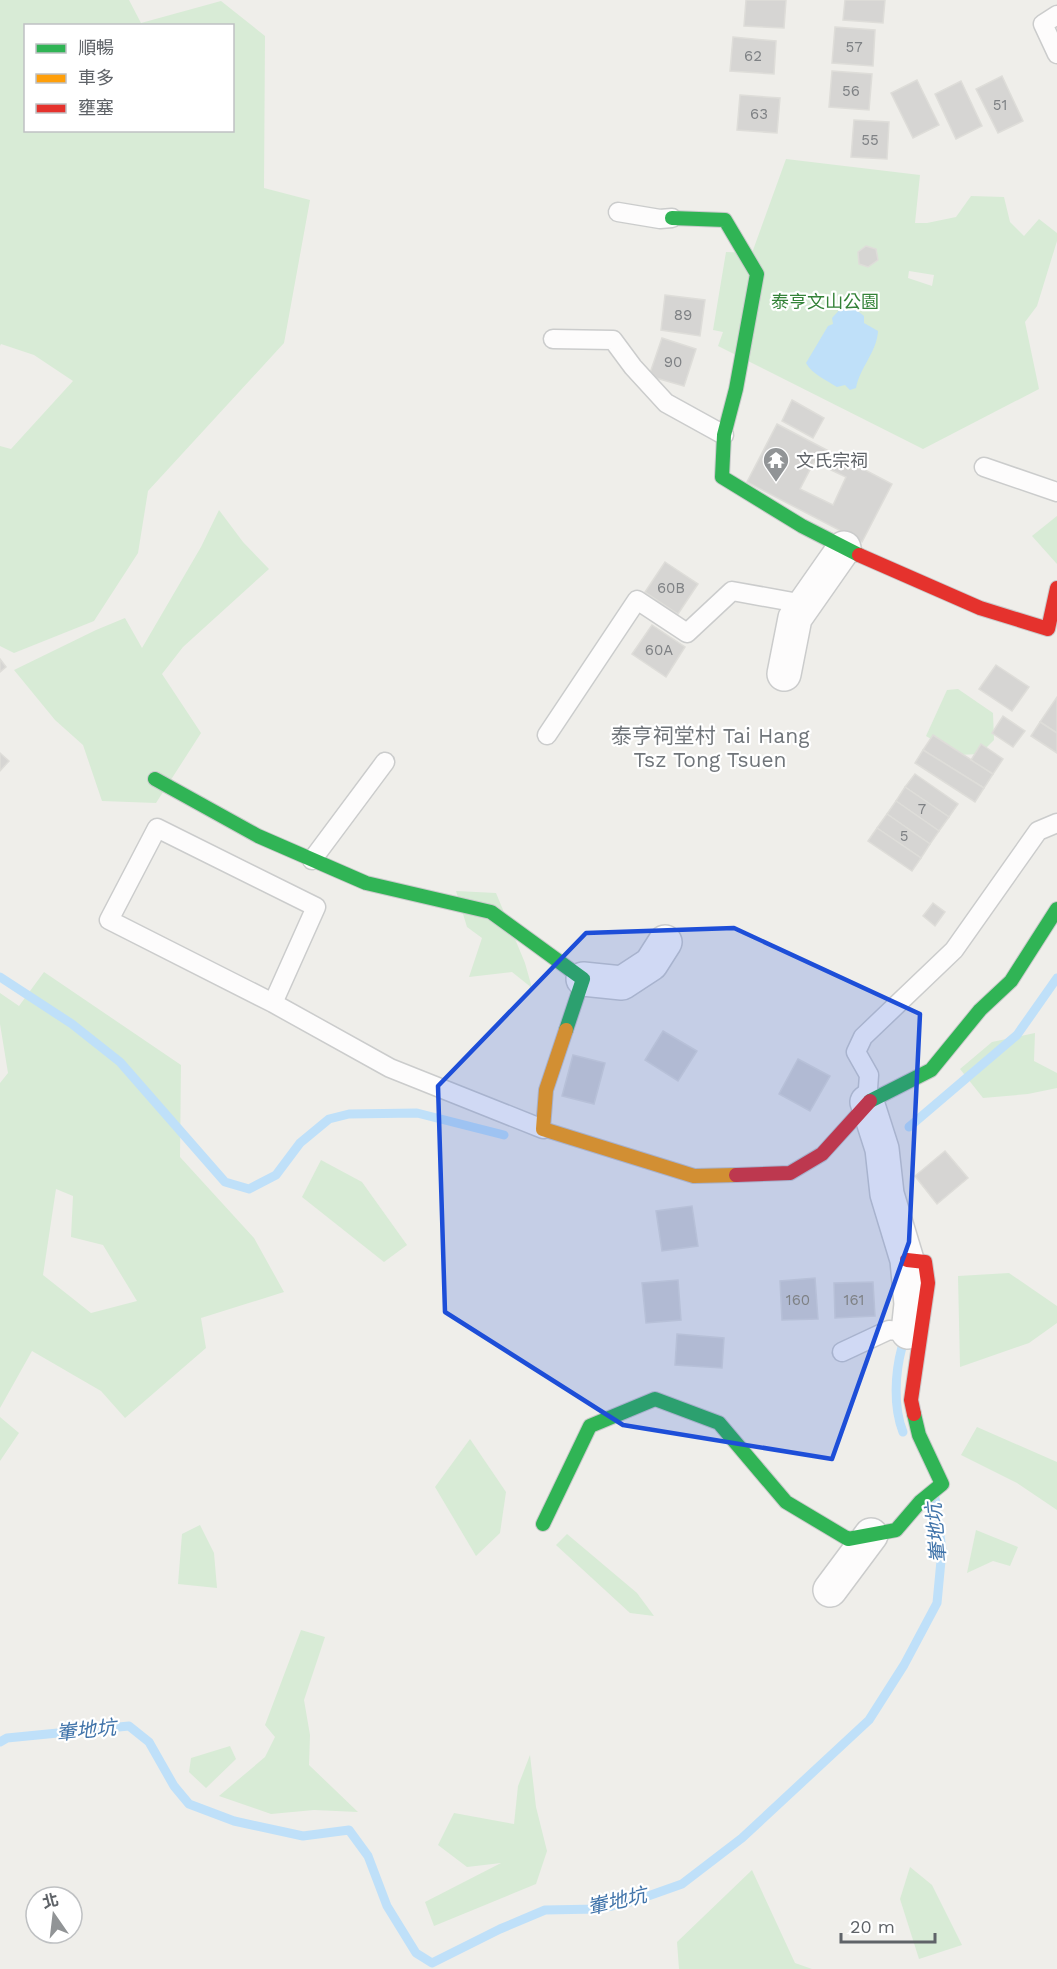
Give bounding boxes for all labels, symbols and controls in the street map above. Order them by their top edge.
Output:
legend [24,24,234,132]
text: 順暢 [78,37,114,58]
house number: 57 [845,38,863,56]
house number: 62 [744,47,762,65]
text: 車多 [78,67,114,88]
house number: 56 [842,82,860,100]
house number: 51 [993,96,1007,114]
text: 壅塞 [78,97,114,118]
house number: 63 [750,105,768,123]
house number: 55 [861,131,879,149]
park label: 泰亨文山公園 [771,291,879,312]
house number: 89 [674,306,692,324]
house number: 90 [664,353,682,371]
temple icon: 文氏宗祠 [761,445,791,483]
place label: 文氏宗祠 [796,450,868,471]
house number: 60B [657,579,685,597]
house number: 60A [645,641,673,659]
district label: 泰亨祠堂村 Tai Hang Tsz Tong Tsuen [611,723,810,772]
house number: 7 [918,800,926,818]
house number: 5 [900,827,908,845]
house number: 160 [786,1291,810,1309]
house number: 161 [844,1291,864,1309]
water label: 輋地坑 [921,1499,951,1564]
water label: 輋地坑 [55,1715,120,1745]
water label: 輋地坑 [585,1882,652,1919]
north arrow [24,1885,84,1945]
text: 北 [40,1890,61,1912]
scale bar [841,1906,936,1944]
text: 20 m [850,1916,895,1937]

